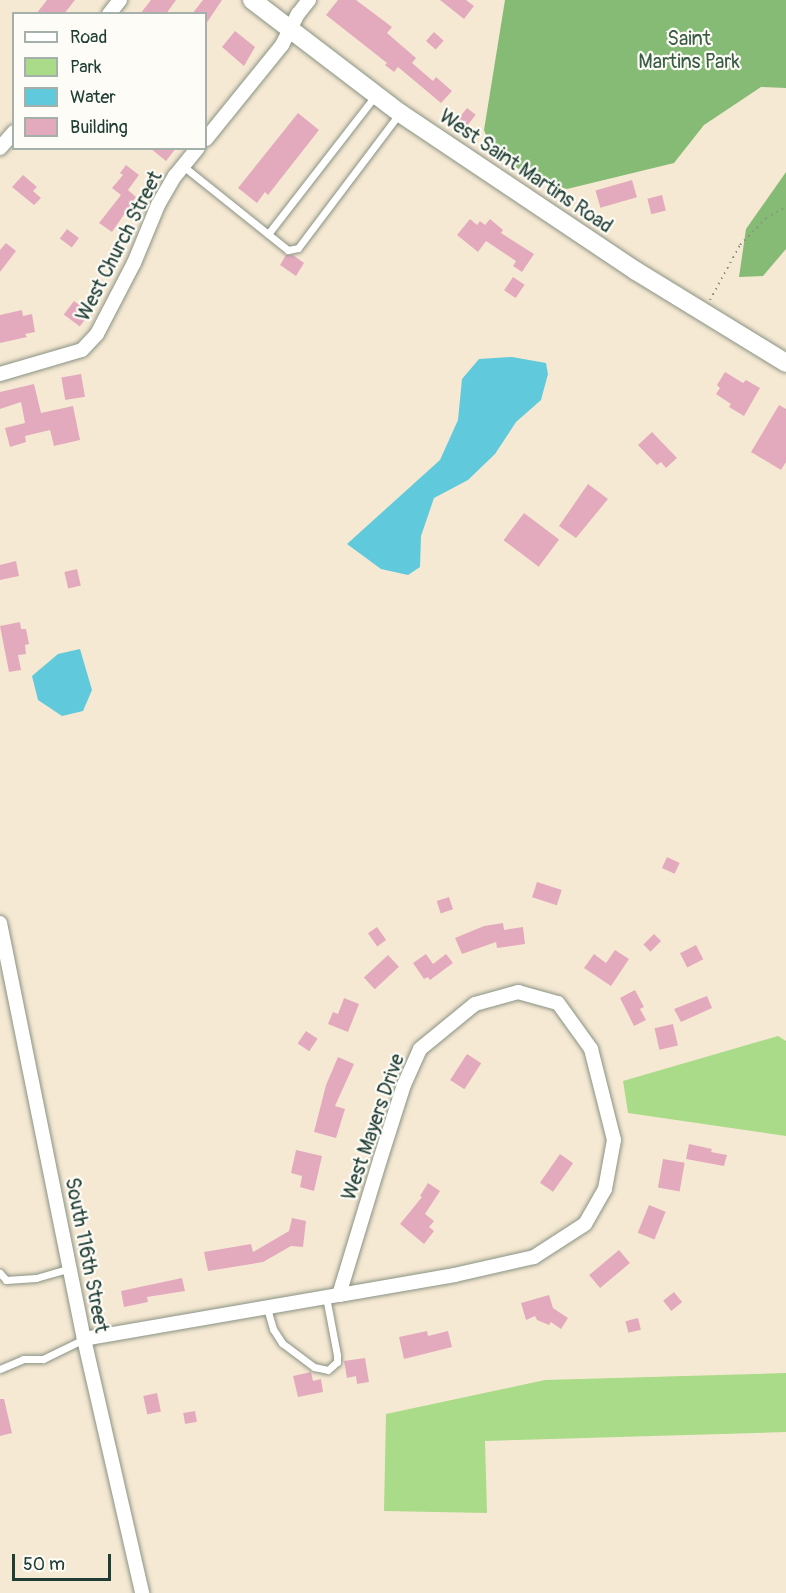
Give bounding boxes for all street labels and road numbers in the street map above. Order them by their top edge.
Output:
street label: West Saint Martins Road [435,104,617,238]
street label: West Church Street [71,167,167,325]
street label: West Mayers Drive [337,1051,409,1203]
street label: South 116th Street [60,1175,114,1335]

